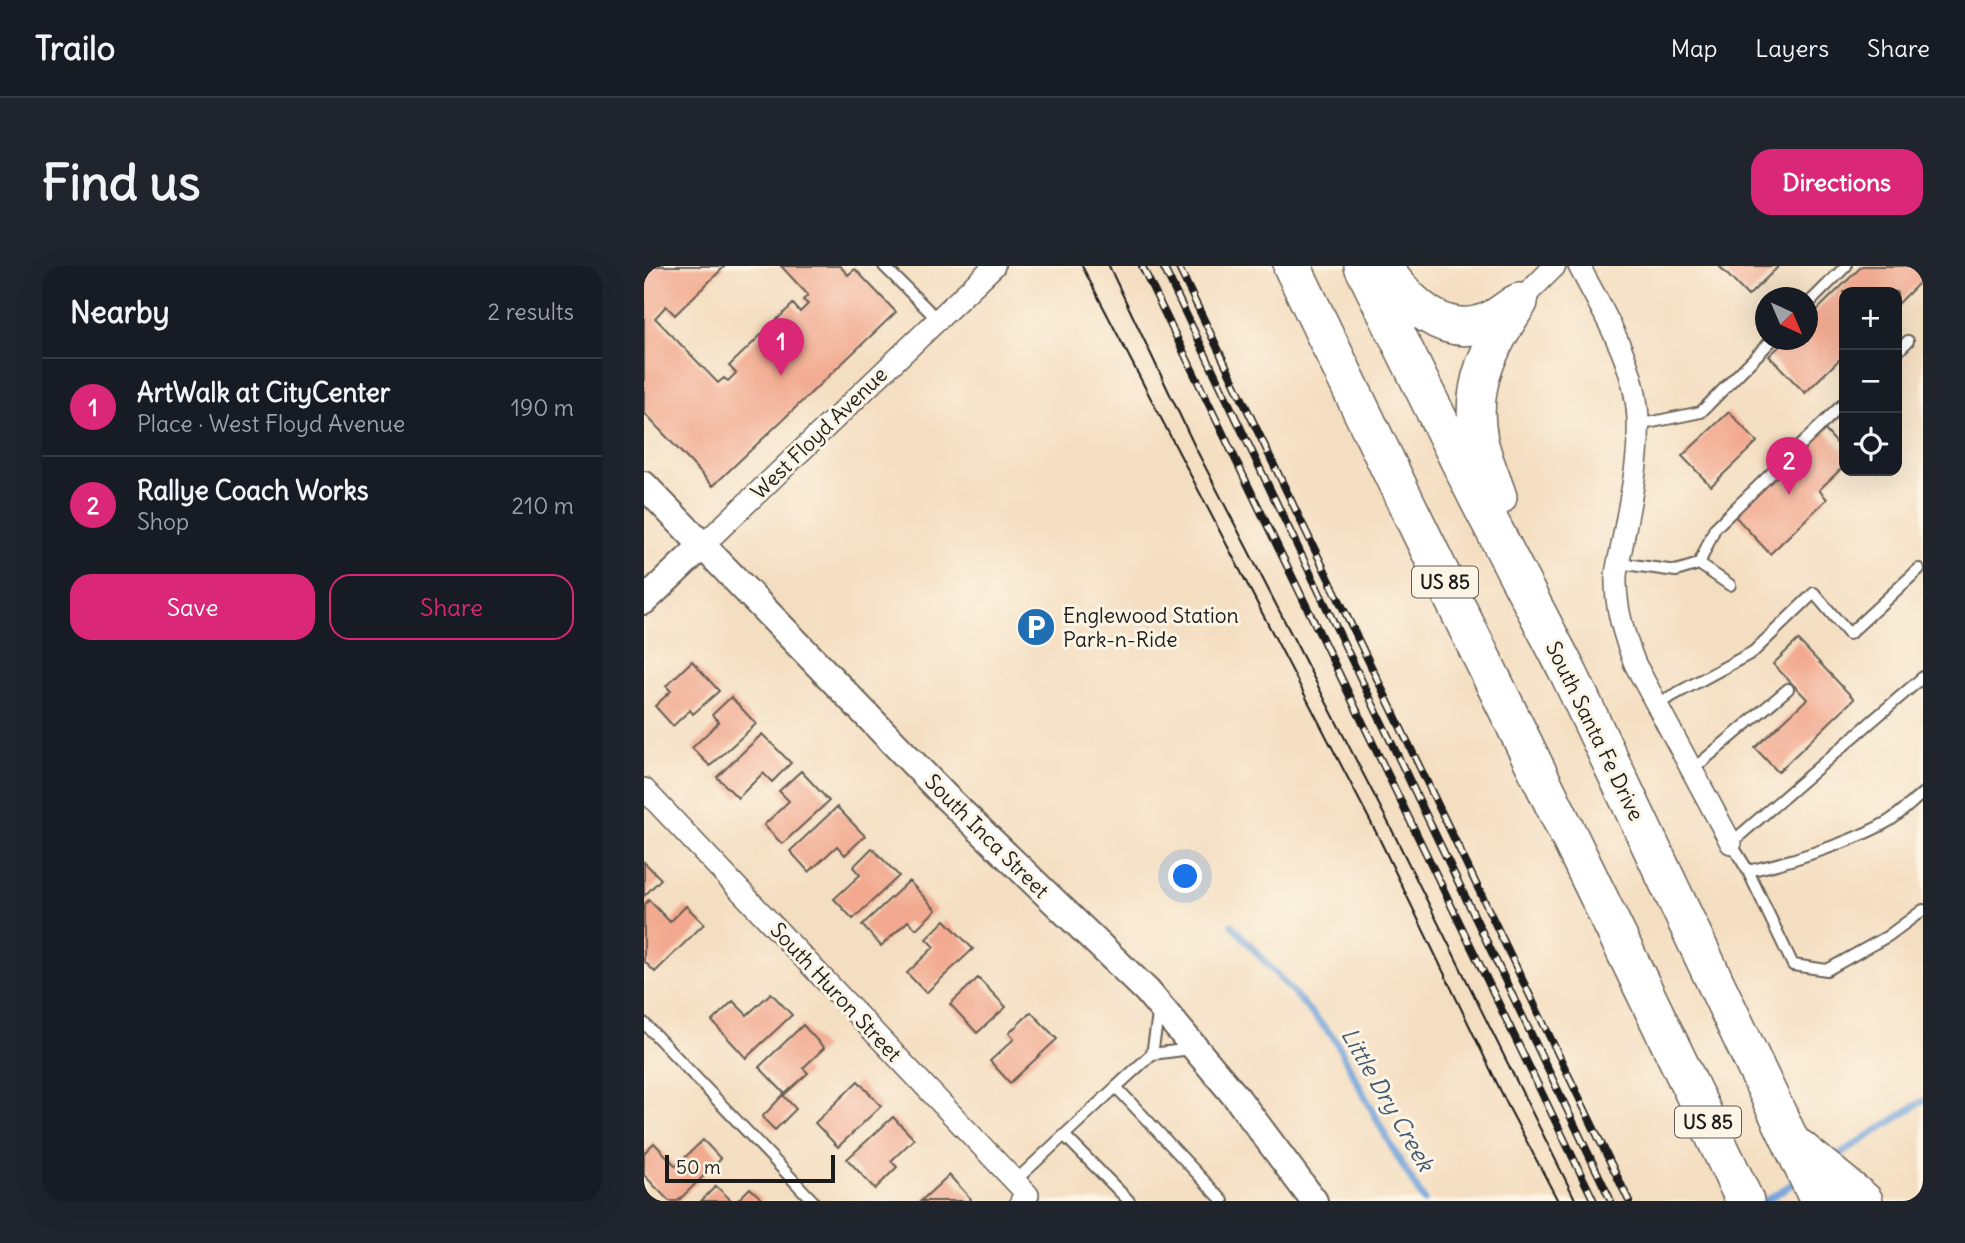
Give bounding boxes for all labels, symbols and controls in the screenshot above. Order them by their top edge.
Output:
text: Trailo [35,27,115,69]
text: Map [1671,33,1717,63]
text: Layers [1755,33,1829,63]
text: Share [1867,33,1930,63]
button: Directions [1751,149,1923,215]
text: Find us [42,152,200,213]
north arrow [1755,287,1818,350]
map controls [1839,287,1902,476]
button: + [1839,287,1902,350]
text: Nearby [70,293,170,331]
text: 2 results [488,297,574,326]
pin: 1 [758,318,804,376]
button: − [1839,350,1902,413]
street label: West Floyd Avenue [745,361,893,505]
text: ArtWalk at CityCenter [137,376,390,409]
text: 1 [88,393,98,422]
text: 190 m [511,393,574,422]
text: Place · West Floyd Avenue [137,409,405,438]
button: locate [1839,413,1902,476]
pin: 2 [1766,437,1812,495]
text: Rallye Coach Works [137,474,369,507]
text: 2 [87,491,99,520]
text: 210 m [511,491,574,520]
text: Shop [137,507,189,536]
road number: US 85 [1412,566,1478,598]
button: Save [70,574,315,640]
button: Share [329,574,574,640]
place label: Englewood Station Park-n-Ride [1063,602,1239,653]
parking icon: Englewood Station Park-n-Ride [1015,606,1057,648]
street label: South Santa Fe Drive [1540,637,1650,825]
street label: South Inca Street [919,768,1055,904]
your location [1168,859,1202,893]
street label: South Huron Street [765,917,907,1067]
water label: Little Dry Creek [1335,1022,1441,1177]
road number: US 85 [1675,1107,1741,1138]
scale bar [665,1152,835,1184]
text: 50 m [676,1155,721,1179]

